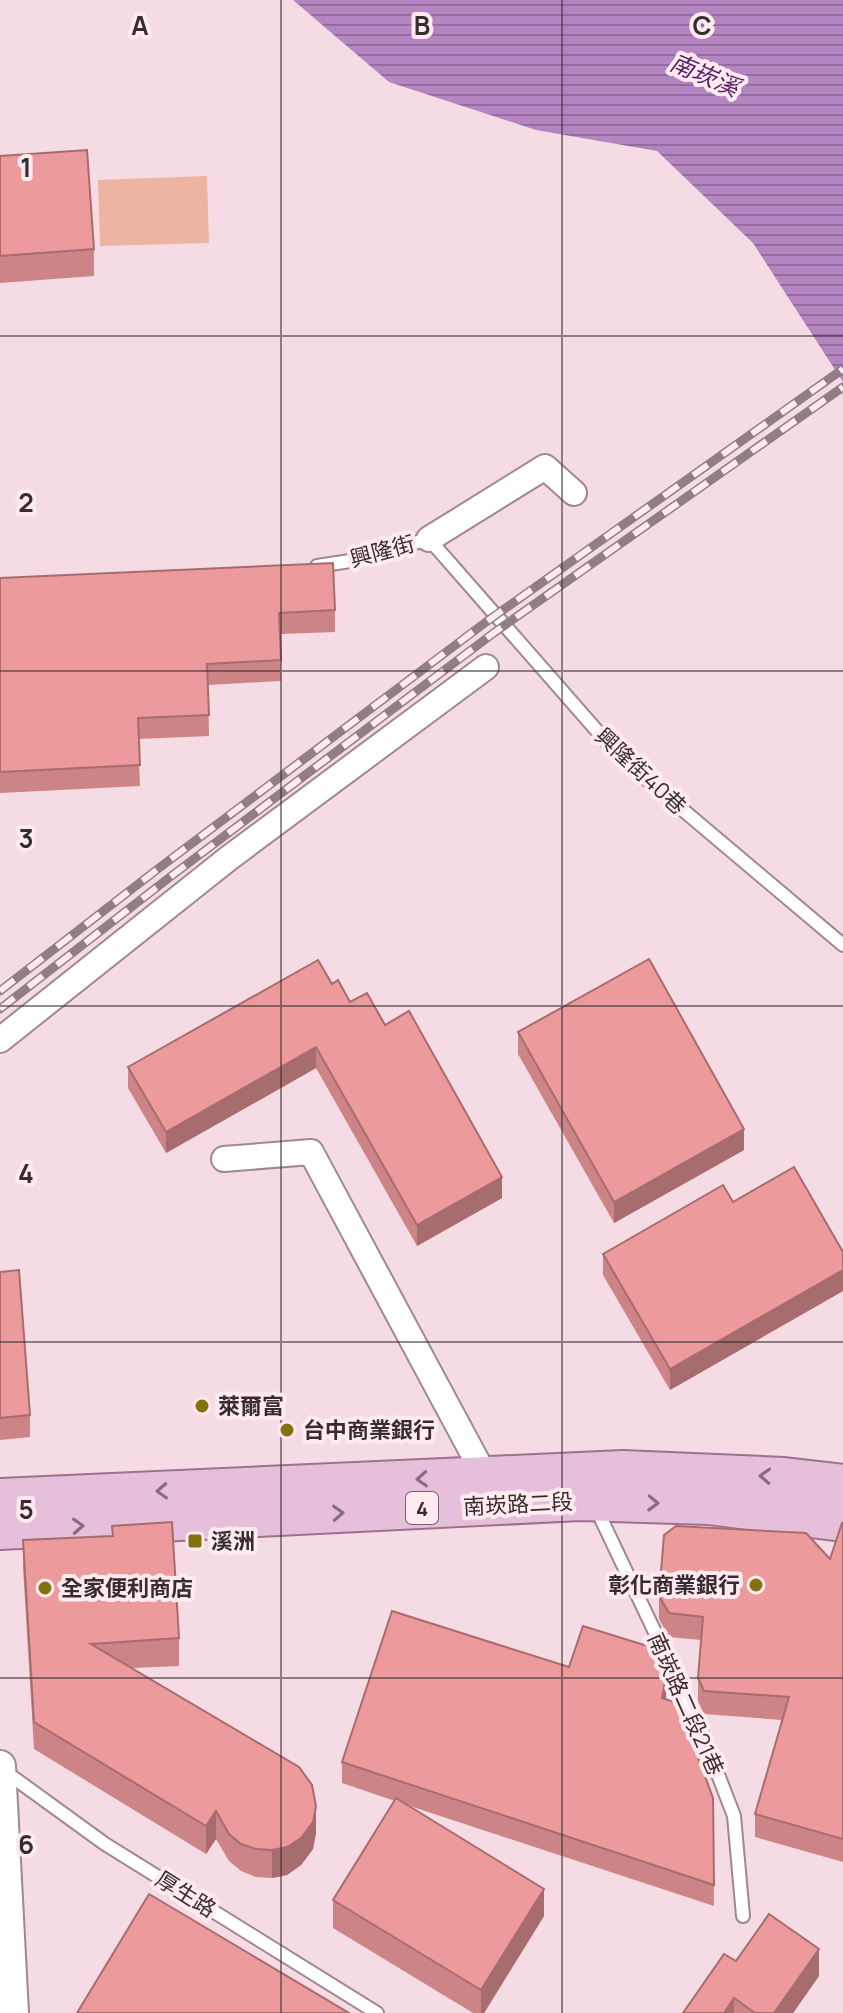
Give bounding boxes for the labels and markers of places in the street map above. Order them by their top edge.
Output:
place label: 萊爾富 [218,1391,284,1421]
marker: 萊爾富 [193,1397,211,1415]
place label: 台中商業銀行 [303,1415,435,1445]
marker: 台中商業銀行 [278,1421,296,1439]
place label: 溪洲 [211,1526,255,1556]
marker: 溪洲 [186,1532,204,1550]
place label: 彰化商業銀行 [608,1570,740,1600]
place label: 全家便利商店 [61,1573,193,1603]
marker: 彰化商業銀行 [747,1576,765,1594]
marker: 全家便利商店 [36,1579,54,1597]

